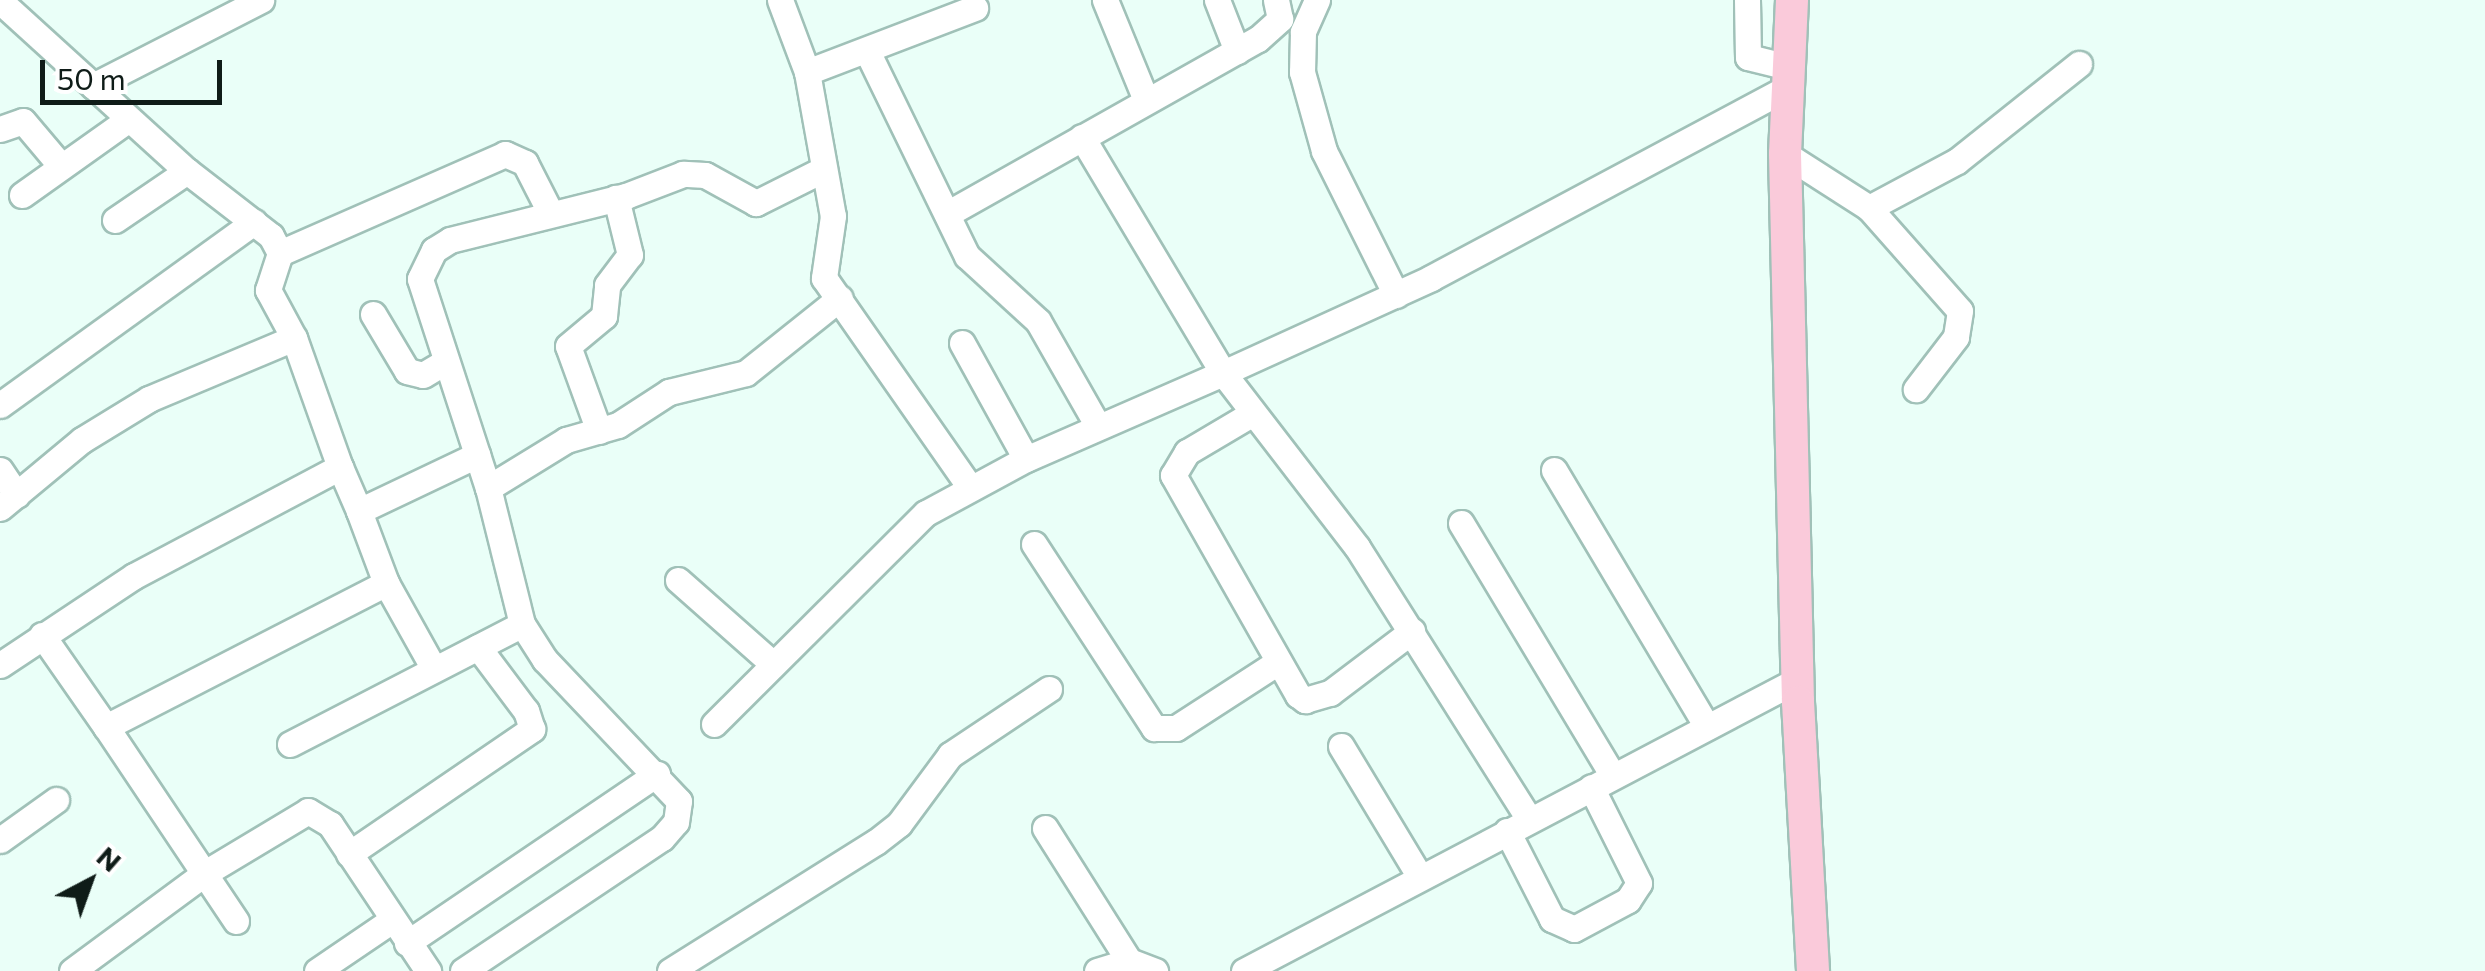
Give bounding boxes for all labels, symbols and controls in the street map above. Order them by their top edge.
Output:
scale bar [45,40,228,102]
text: 50 m [57,59,126,96]
north arrow [40,831,140,931]
text: N [91,839,129,878]

